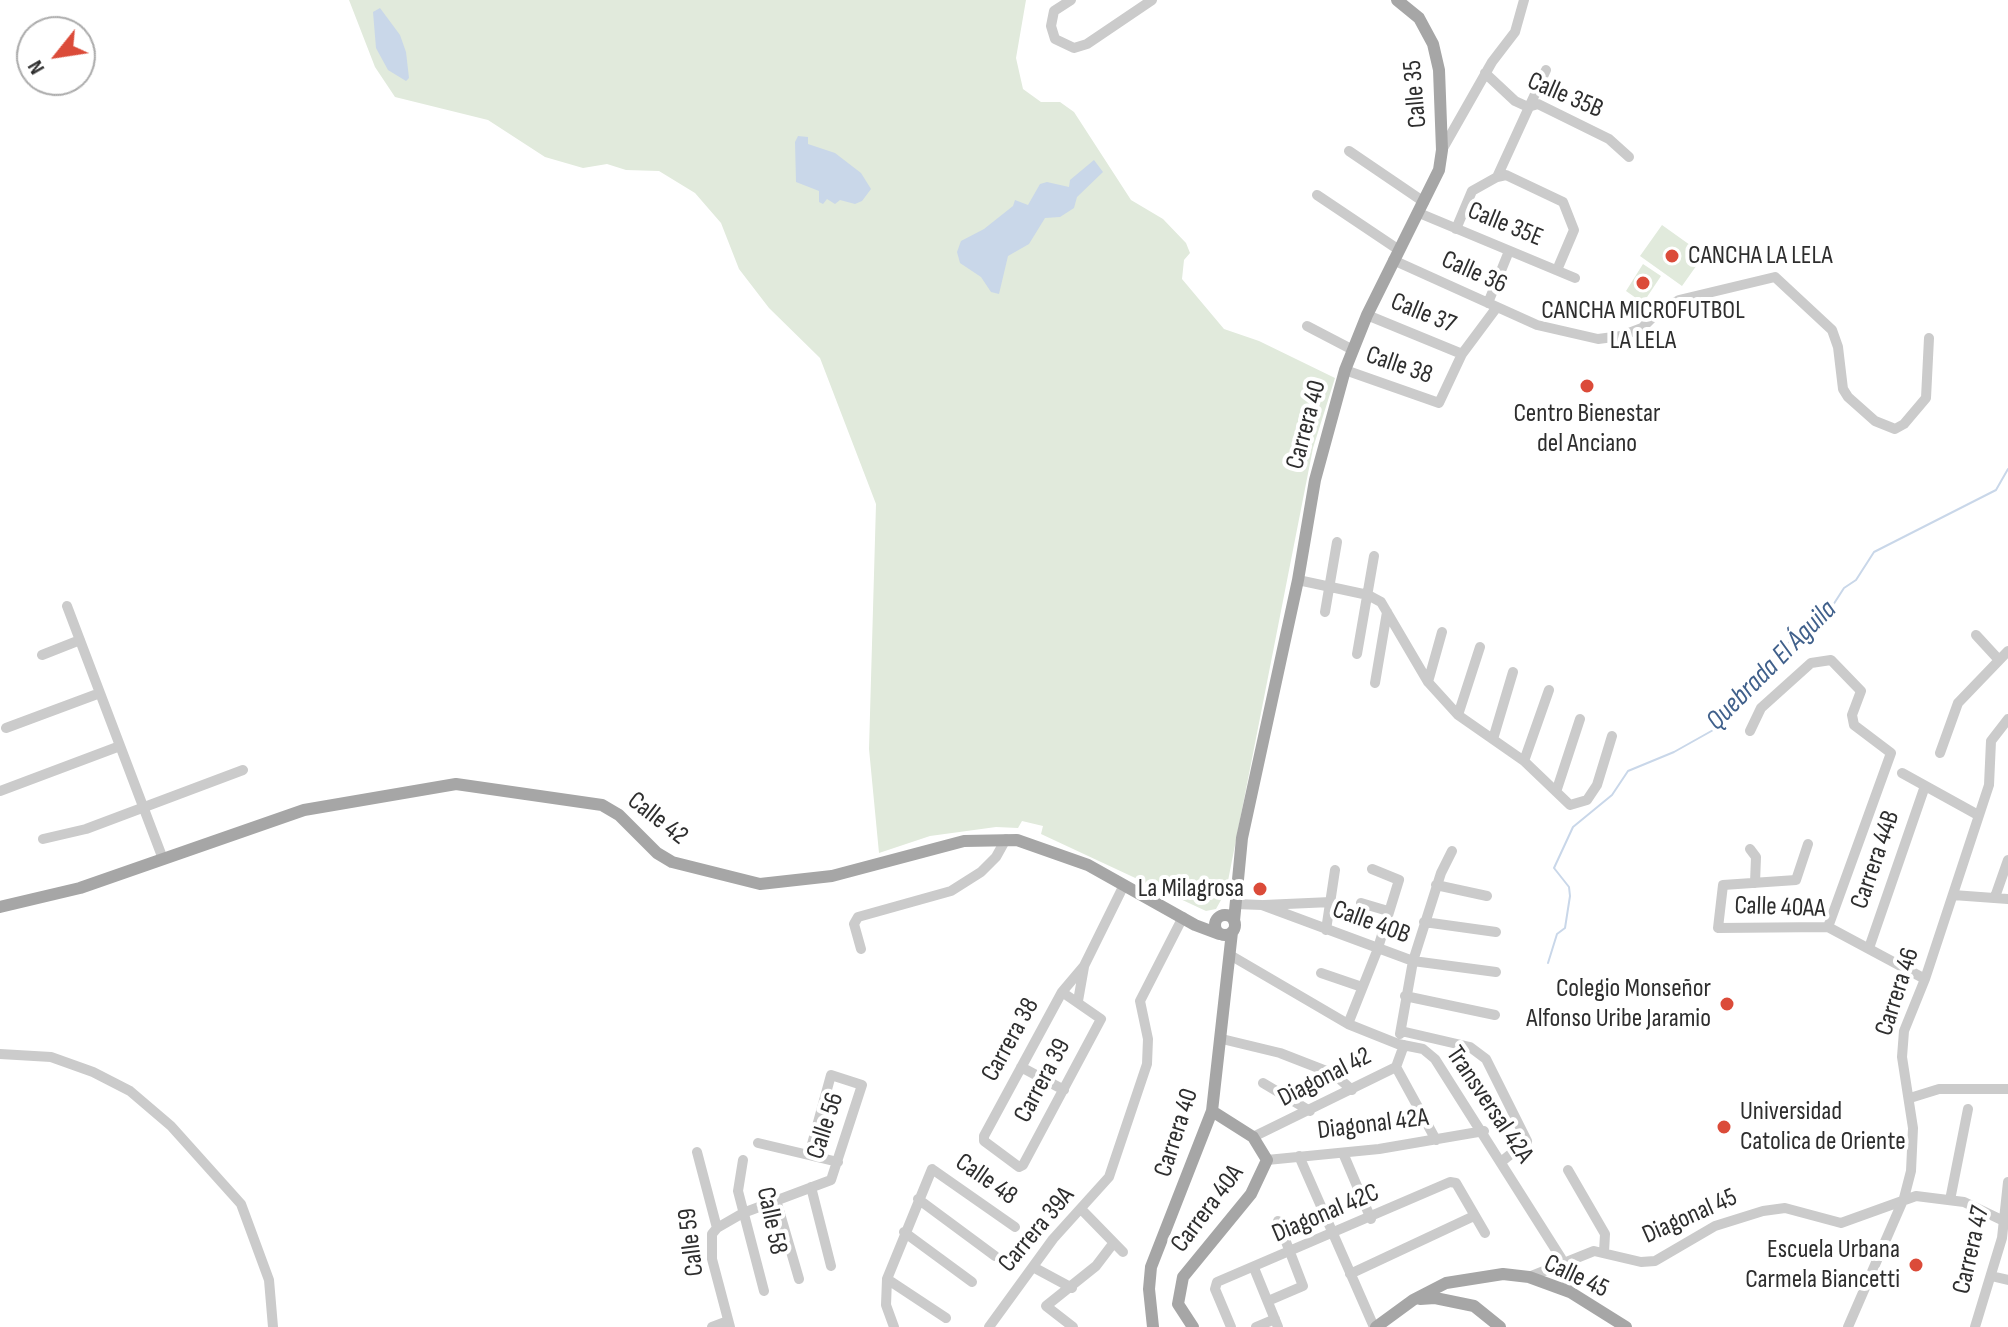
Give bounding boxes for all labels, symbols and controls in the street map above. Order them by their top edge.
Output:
north arrow [16,16,96,96]
text: N [22,55,51,79]
street label: Calle 35 [1398,59,1434,129]
street label: Calle 35B [1522,66,1608,126]
street label: Calle 35E [1463,196,1547,254]
place label: CANCHA LA LELA [1688,240,1833,272]
street label: Calle 36 [1436,245,1512,301]
marker: CANCHA LA LELA [1663,247,1681,265]
marker: CANCHA MICROFUTBOL LA LELA [1634,274,1652,292]
street label: Calle 37 [1386,287,1460,341]
place label: CANCHA MICROFUTBOL LA LELA [1541,295,1745,356]
street label: Calle 38 [1361,340,1437,392]
street label: Carrera 40 [1280,377,1334,473]
marker: Centro Bienestar del Anciano [1578,377,1596,395]
place label: Centro Bienestar del Anciano [1513,398,1661,460]
water label: Quebrada El Águila [1700,594,1844,738]
street label: Calle 42 [621,786,693,852]
street label: Carrera 44B [1845,807,1907,913]
place label: La Milagrosa [1138,873,1244,905]
marker: La Milagrosa [1251,880,1269,898]
street label: Calle 40AA [1734,891,1826,925]
street label: Calle 40B [1328,895,1414,951]
street label: Carrera 46 [1869,944,1927,1040]
place label: Colegio Monseñor Alfonso Uribe Jaramio [1526,973,1711,1034]
street label: Carrera 38 [975,993,1047,1087]
marker: Colegio Monseñor Alfonso Uribe Jaramio [1718,995,1736,1013]
street label: Carrera 39 [1008,1034,1078,1128]
street label: Diagonal 42 [1273,1041,1377,1115]
street label: Transversal 42A [1438,1041,1540,1169]
street label: Carrera 40 [1148,1085,1206,1181]
street label: Calle 56 [801,1089,851,1163]
place label: Universidad Catolica de Oriente [1740,1096,1906,1158]
street label: Diagonal 42A [1316,1103,1430,1147]
marker: Universidad Catolica de Oriente [1715,1118,1733,1136]
street label: Calle 48 [949,1147,1023,1213]
street label: Carrera 40A [1165,1159,1251,1259]
street label: Diagonal 42C [1268,1178,1384,1250]
street label: Carrera 39A [992,1181,1082,1279]
street label: Diagonal 45 [1638,1182,1742,1252]
street label: Calle 58 [749,1184,793,1258]
street label: Carrera 47 [1947,1203,1997,1297]
street label: Calle 59 [672,1206,712,1278]
place label: Escuela Urbana Carmela Biancetti [1745,1234,1900,1296]
street label: Calle 45 [1539,1249,1613,1305]
marker: Escuela Urbana Carmela Biancetti [1907,1256,1925,1274]

